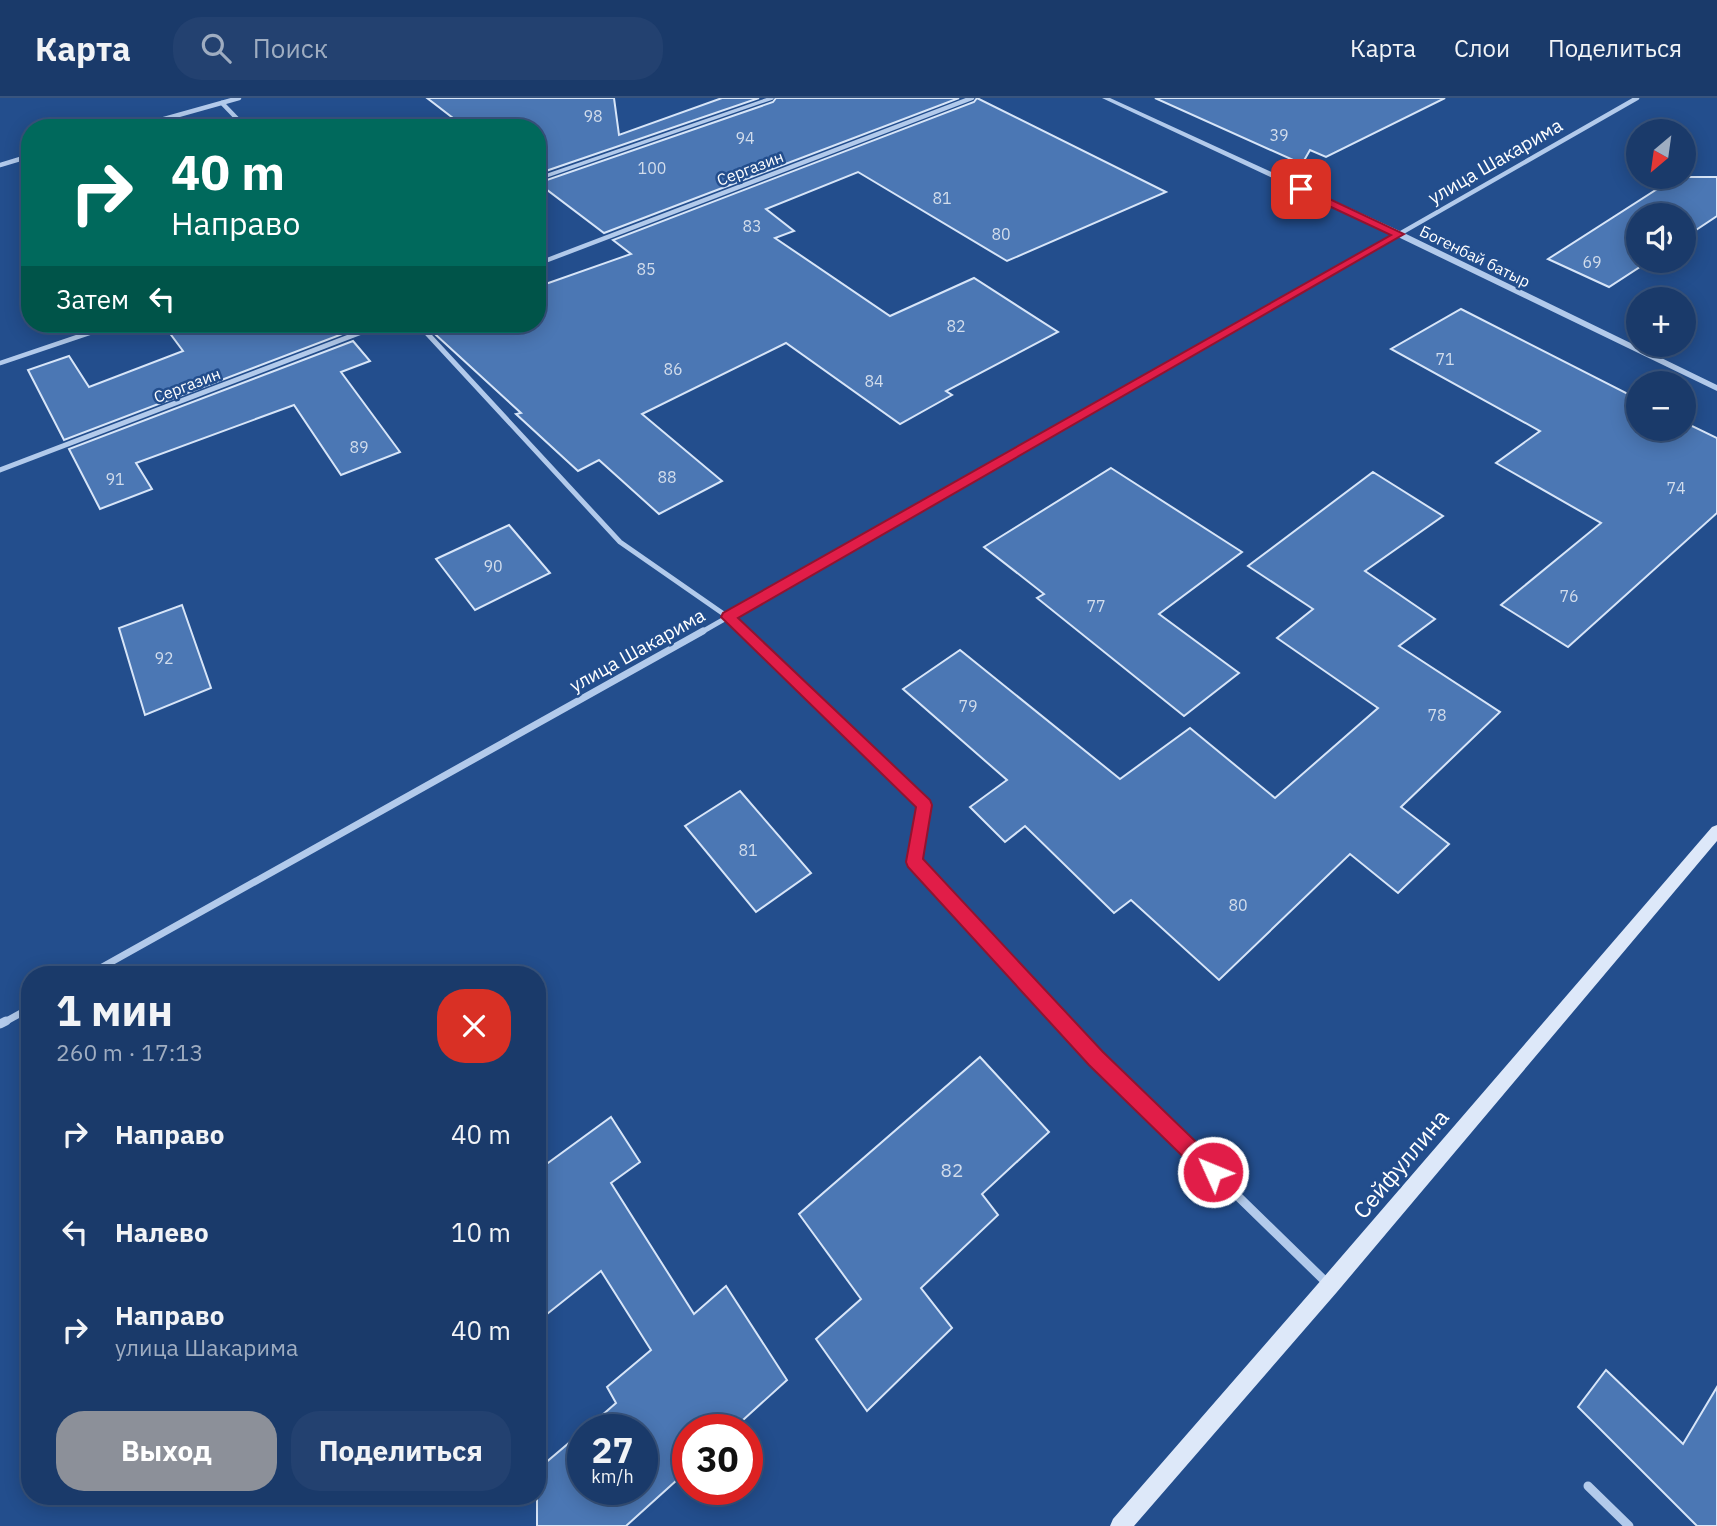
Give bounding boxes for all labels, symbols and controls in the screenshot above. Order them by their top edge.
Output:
search box [173,17,663,80]
text: Карта [35,27,131,70]
icon: search [197,29,235,67]
text: Поиск [253,31,328,65]
text: Карта [1350,32,1416,64]
text: Слои [1454,32,1510,64]
text: Поделиться [1548,32,1682,64]
house number: 98 [583,106,603,126]
street label: улица Шакарима [1423,113,1567,209]
north arrow [1626,119,1696,189]
map controls [1626,119,1696,441]
house number: 39 [1269,125,1289,145]
house number: 94 [735,128,755,148]
text: 40 m [171,140,285,203]
street label: Сергазин [714,146,786,190]
icon: right [56,147,147,238]
house number: 100 [638,158,666,178]
pin [1271,159,1331,219]
icon: arrive [1282,170,1320,208]
house number: 81 [932,188,952,208]
text: Направо [171,202,300,244]
button: sound [1626,203,1696,273]
house number: 83 [742,216,762,236]
street label: Богенбай батыр [1416,221,1534,291]
house number: 80 [991,224,1011,244]
house number: 69 [1582,252,1602,272]
house number: 85 [636,259,656,279]
icon: left [143,280,181,318]
text: Затем [56,282,129,316]
button: + [1626,287,1696,357]
house number: 82 [946,316,966,336]
house number: 71 [1435,349,1455,369]
house number: 86 [663,359,683,379]
street label: Сергазин [151,363,223,407]
house number: 84 [864,371,884,391]
button: − [1626,371,1696,441]
house number: 89 [349,437,369,457]
house number: 88 [657,467,677,487]
house number: 91 [105,469,125,489]
house number: 74 [1666,478,1686,498]
house number: 90 [483,556,503,576]
house number: 76 [1559,586,1579,606]
house number: 77 [1086,596,1106,616]
street label: улица Шакарима [565,603,709,697]
house number: 92 [154,648,174,668]
house number: 79 [958,696,978,716]
house number: 78 [1427,705,1447,725]
house number: 81 [738,840,758,860]
house number: 80 [1228,895,1248,915]
text: 1 мин [56,983,173,1038]
button: close [437,989,511,1063]
text: 260 m · 17:13 [56,1037,203,1067]
street label: Сейфуллина [1346,1102,1455,1224]
icon: right [56,1115,94,1153]
text: Направо [115,1117,224,1151]
text: 40 m [451,1117,511,1151]
position arrow [1176,1135,1250,1209]
house number: 82 [941,1158,963,1182]
icon: left [56,1213,94,1251]
text: Налево [115,1215,209,1249]
text: 10 m [451,1215,511,1249]
text: Направо [115,1298,224,1332]
icon: right [56,1311,94,1349]
text: 40 m [451,1313,511,1347]
text: улица Шакарима [115,1332,298,1362]
button: Выход [56,1411,277,1491]
button: Поделиться [291,1411,511,1491]
speed limit sign: 30 [672,1414,763,1505]
text: 27 [591,1427,634,1473]
text: km/h [591,1465,634,1488]

